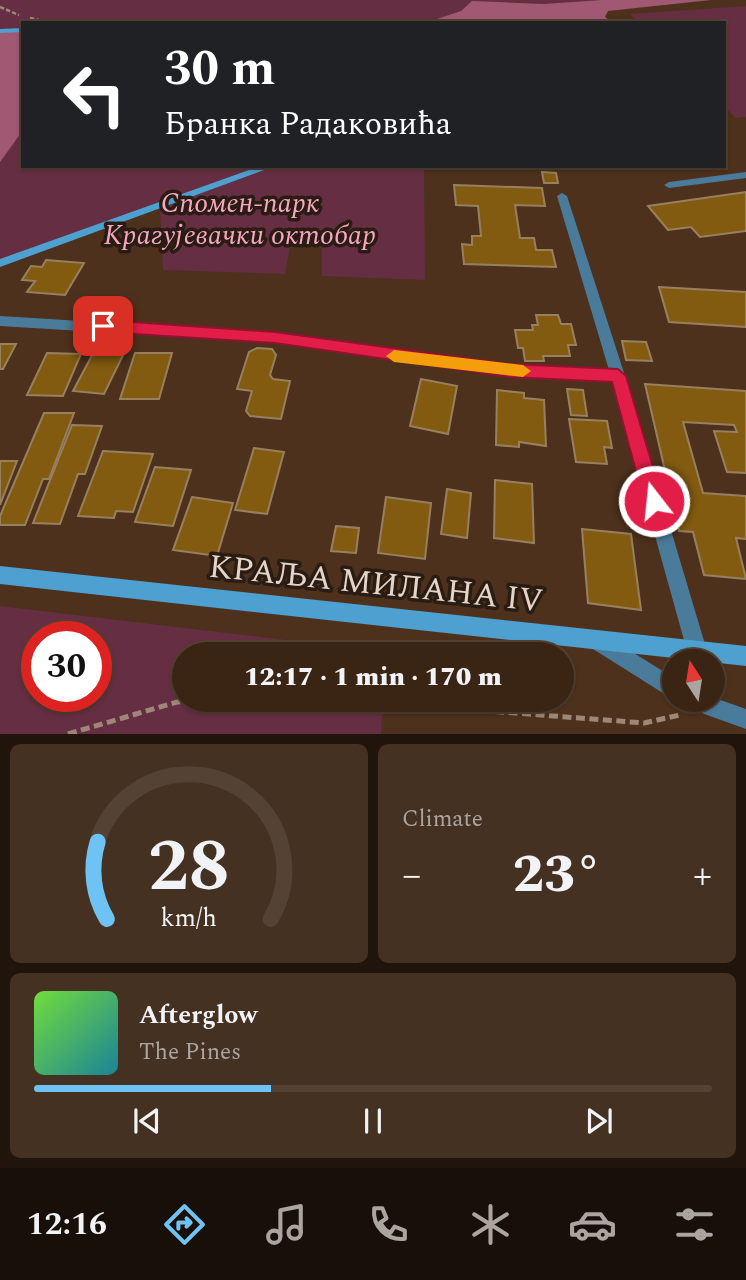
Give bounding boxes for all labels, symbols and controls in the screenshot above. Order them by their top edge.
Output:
text: 30 m [164,32,275,107]
icon: left [49,49,140,140]
text: Бранка Радаковића [164,100,451,149]
park label: Спомен-парк Крагујевачки октобар [104,182,376,257]
pin [73,296,133,356]
icon: arrive [84,307,122,345]
position arrow [617,464,691,538]
street label: КРАЉА МИЛАНА IV [206,542,546,626]
speed limit sign: 30 [21,621,112,712]
north arrow [662,649,724,712]
map controls [662,649,725,712]
text: 12:17 · 1 min · 170 m [244,657,502,697]
text: Climate [402,802,483,837]
text: 28 [148,813,230,924]
text: 23° [513,836,601,915]
text: − [402,847,421,905]
text: + [693,847,712,905]
text: km/h [161,900,217,938]
text: Afterglow [139,995,258,1035]
text: The Pines [139,1035,241,1070]
icon: previous [128,1102,166,1140]
icon: pause [354,1102,392,1140]
icon: next [580,1102,618,1140]
text: 12:16 [27,1200,107,1249]
icon: directions [160,1200,209,1249]
icon: music [262,1200,311,1249]
icon: phone [364,1200,413,1249]
icon: climate [466,1200,515,1249]
icon: car [568,1200,617,1249]
icon: filters [670,1200,719,1249]

